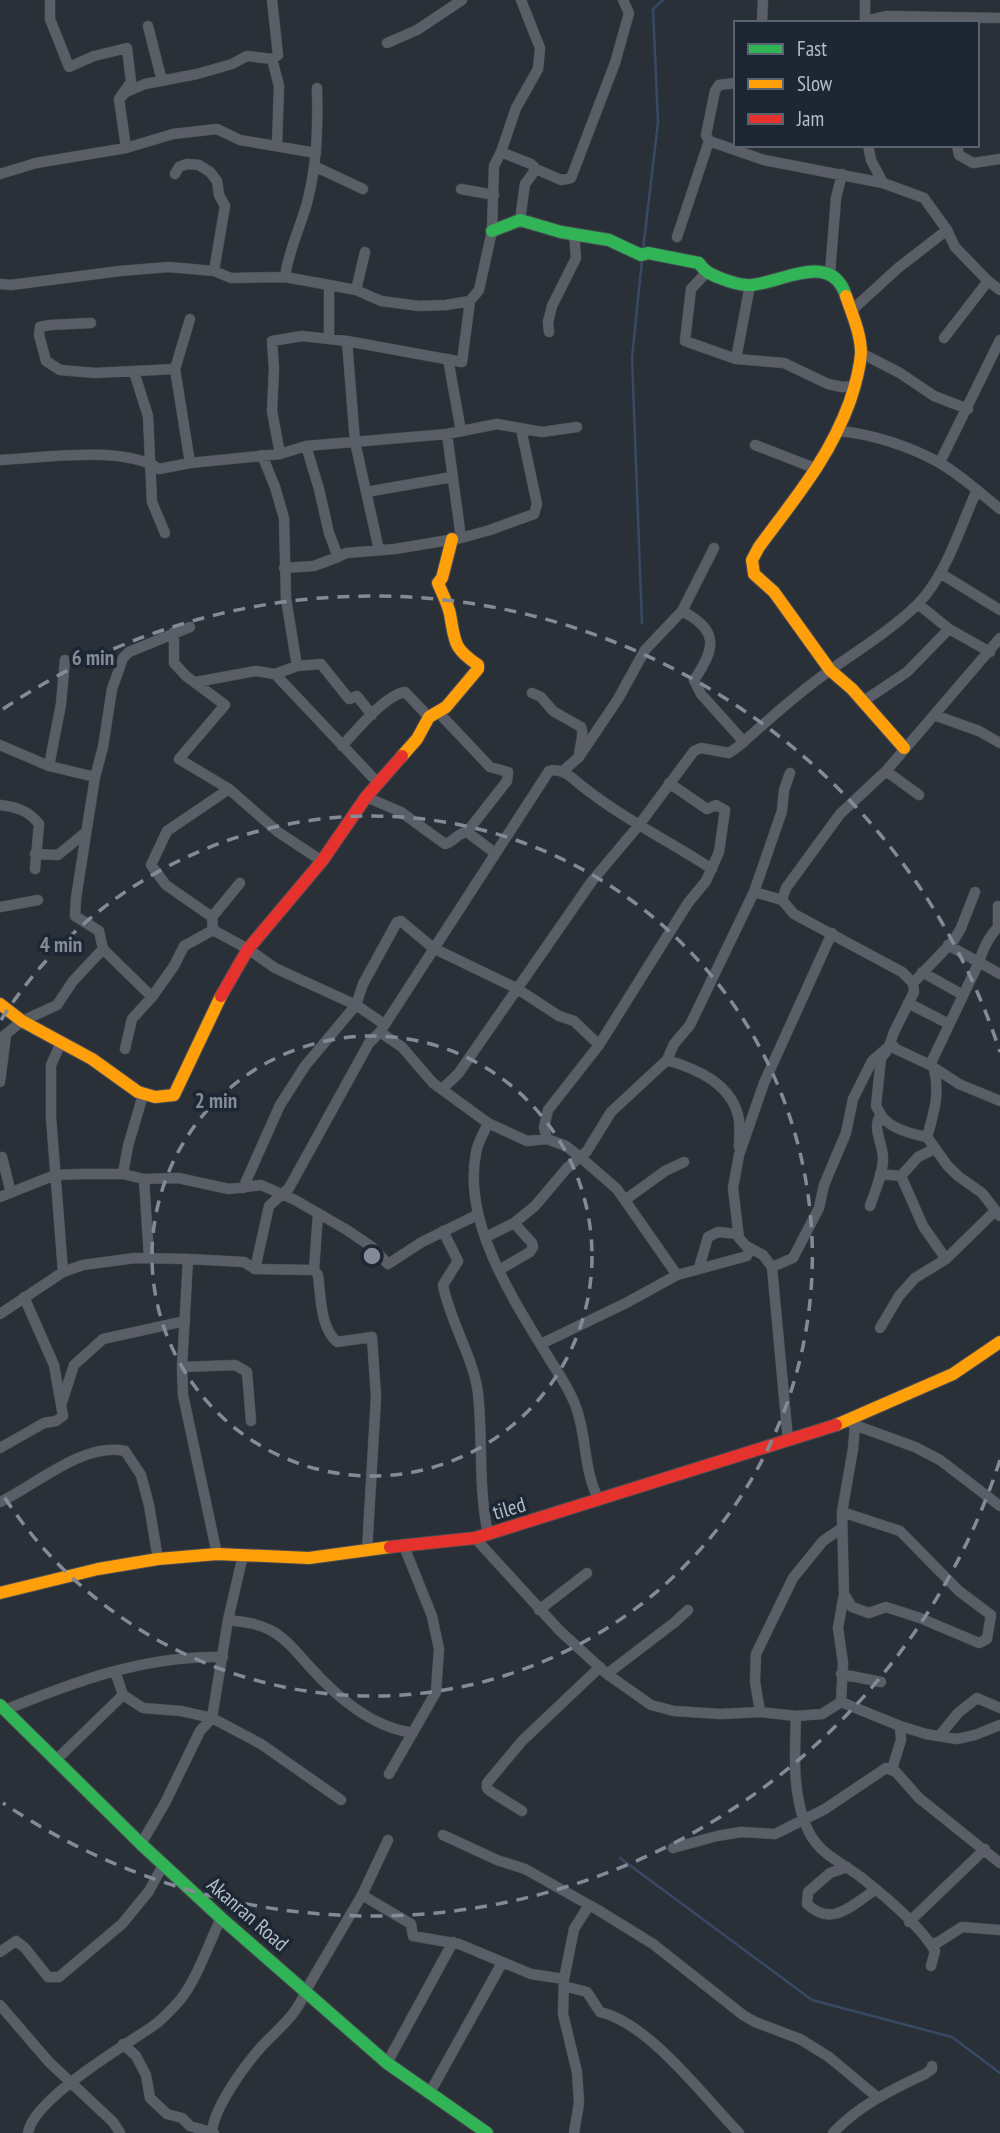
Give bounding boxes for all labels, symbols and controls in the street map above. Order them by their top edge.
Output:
legend [734,21,979,147]
text: Fast [797,35,827,62]
text: Slow [797,70,833,97]
text: Jam [796,105,824,132]
text: 6 min [72,644,114,671]
text: 4 min [40,931,82,958]
text: 2 min [195,1087,237,1114]
centre of rings [360,1244,384,1268]
street label: tiled [489,1490,529,1526]
street label: Akanran Road [202,1871,294,1957]

